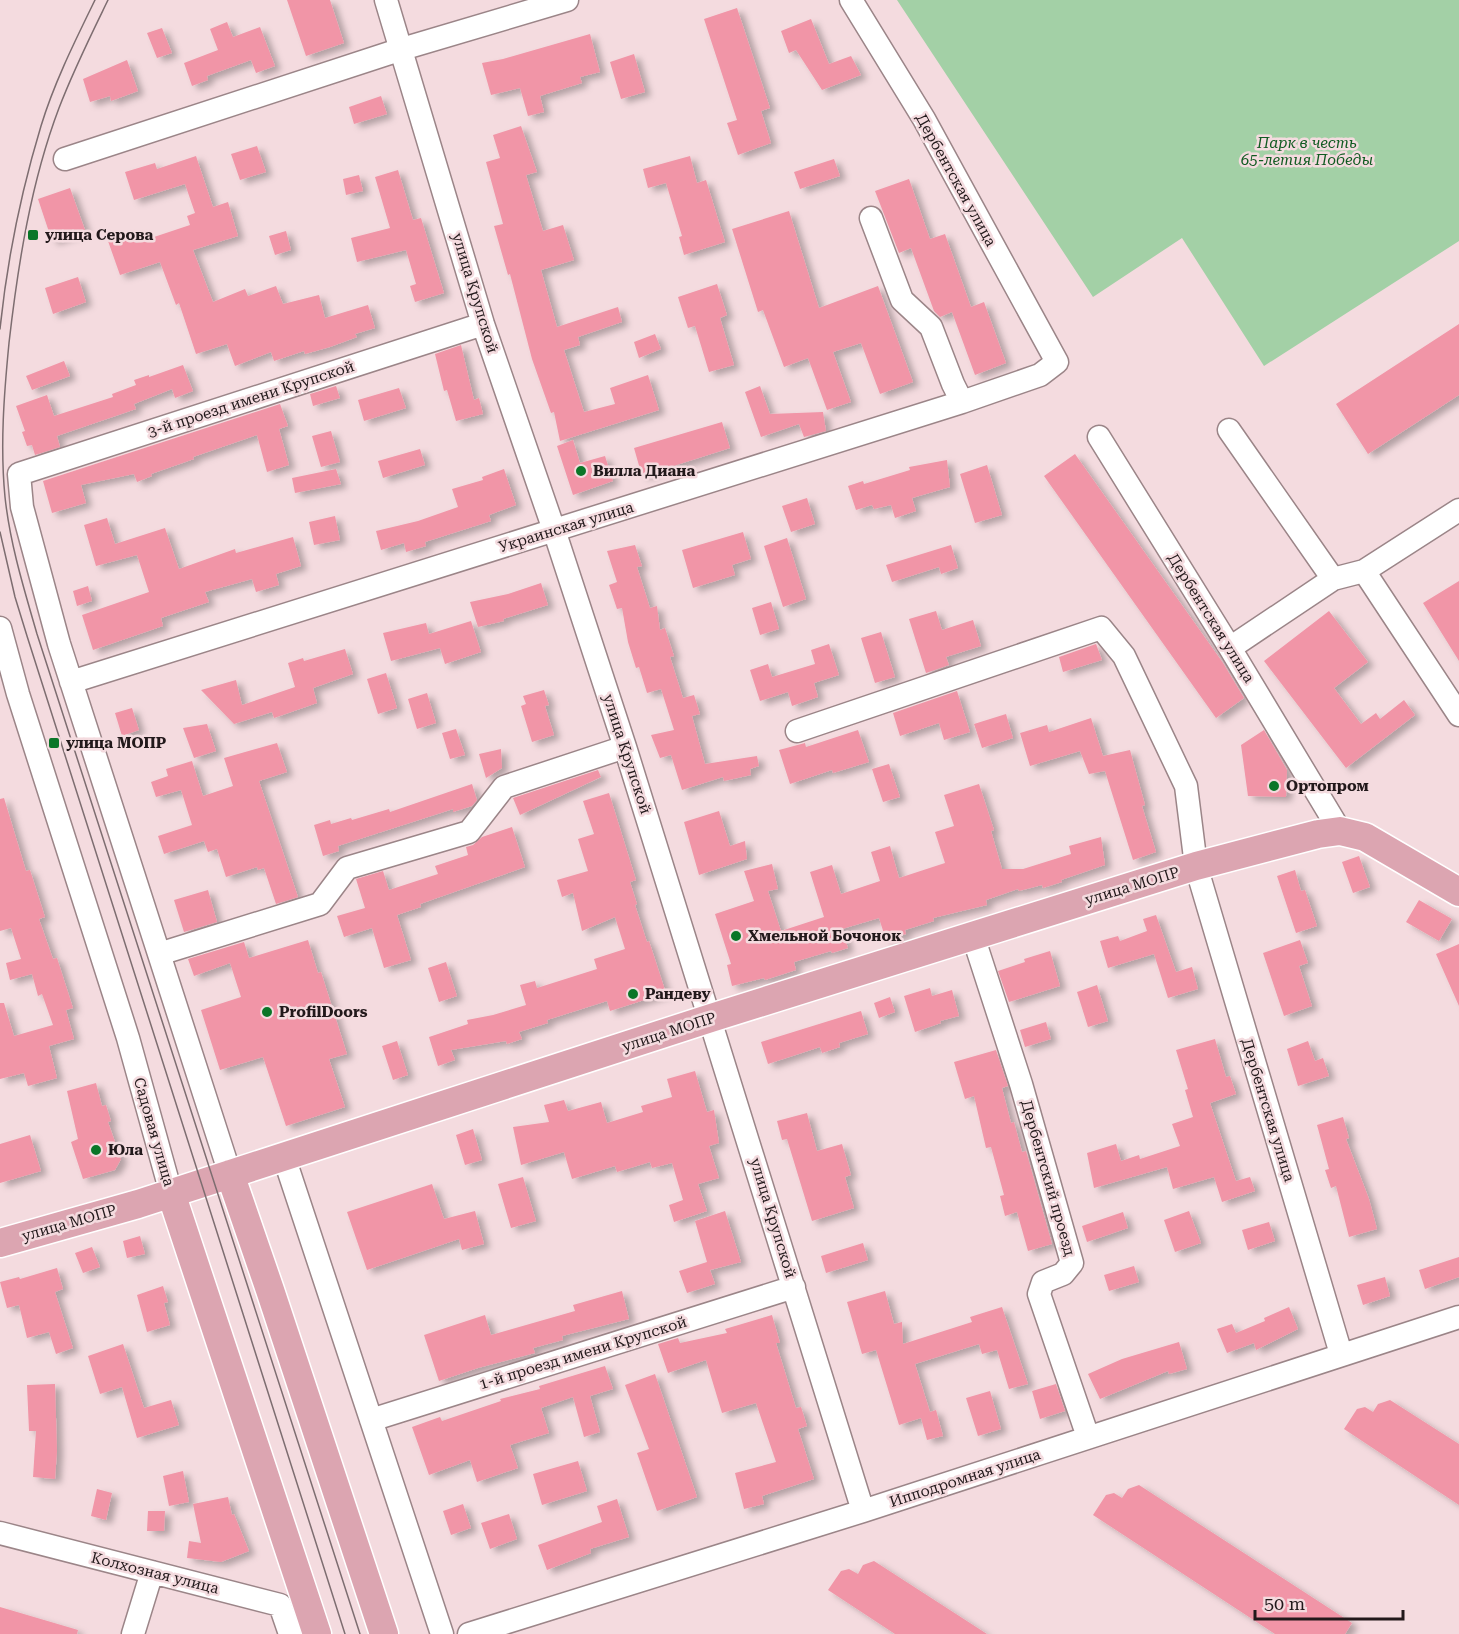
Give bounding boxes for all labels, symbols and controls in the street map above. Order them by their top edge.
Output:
street label: Дербентская улица [912,110,1000,250]
park label: Парк в честь 65-летия Победы [1241,134,1373,169]
place label: улица Серова [45,226,153,244]
marker: улица Серова [26,228,40,242]
street label: улица Крупской [448,231,502,355]
street label: 3-й проезд имени Крупской [145,357,357,441]
place label: Вилла Диана [593,462,695,480]
marker: Вилла Диана [574,464,588,478]
street label: Украинская улица [496,498,636,556]
street label: Дербентская улица [1164,550,1258,686]
street label: улица Крупской [599,692,655,816]
place label: улица МОПР [66,734,167,752]
marker: улица МОПР [47,736,61,750]
place label: Ортопром [1286,777,1369,795]
marker: Ортопром [1267,779,1281,793]
street label: улица МОПР [1083,863,1182,909]
place label: Хмельной Бочонок [748,927,902,945]
marker: Хмельной Бочонок [729,929,743,943]
place label: Рандеву [645,985,711,1003]
marker: Рандеву [626,987,640,1001]
place label: ProfilDoors [279,1003,368,1021]
marker: ProfilDoors [260,1005,274,1019]
street label: улица МОПР [620,1008,719,1056]
street label: Дербентская улица [1238,1036,1298,1184]
street label: Садовая улица [130,1076,178,1188]
street label: Дербентский проезд [1017,1098,1079,1259]
place label: Юла [108,1141,143,1159]
marker: Юла [89,1143,103,1157]
street label: улица Крупской [746,1156,800,1280]
street label: улица МОПР [20,1201,119,1245]
street label: 1-й проезд имени Крупской [477,1313,689,1393]
street label: Ипподромная улица [887,1445,1043,1511]
street label: Колхозная улица [89,1548,221,1598]
scale bar [1255,1583,1404,1621]
text: 50 m [1264,1593,1305,1614]

